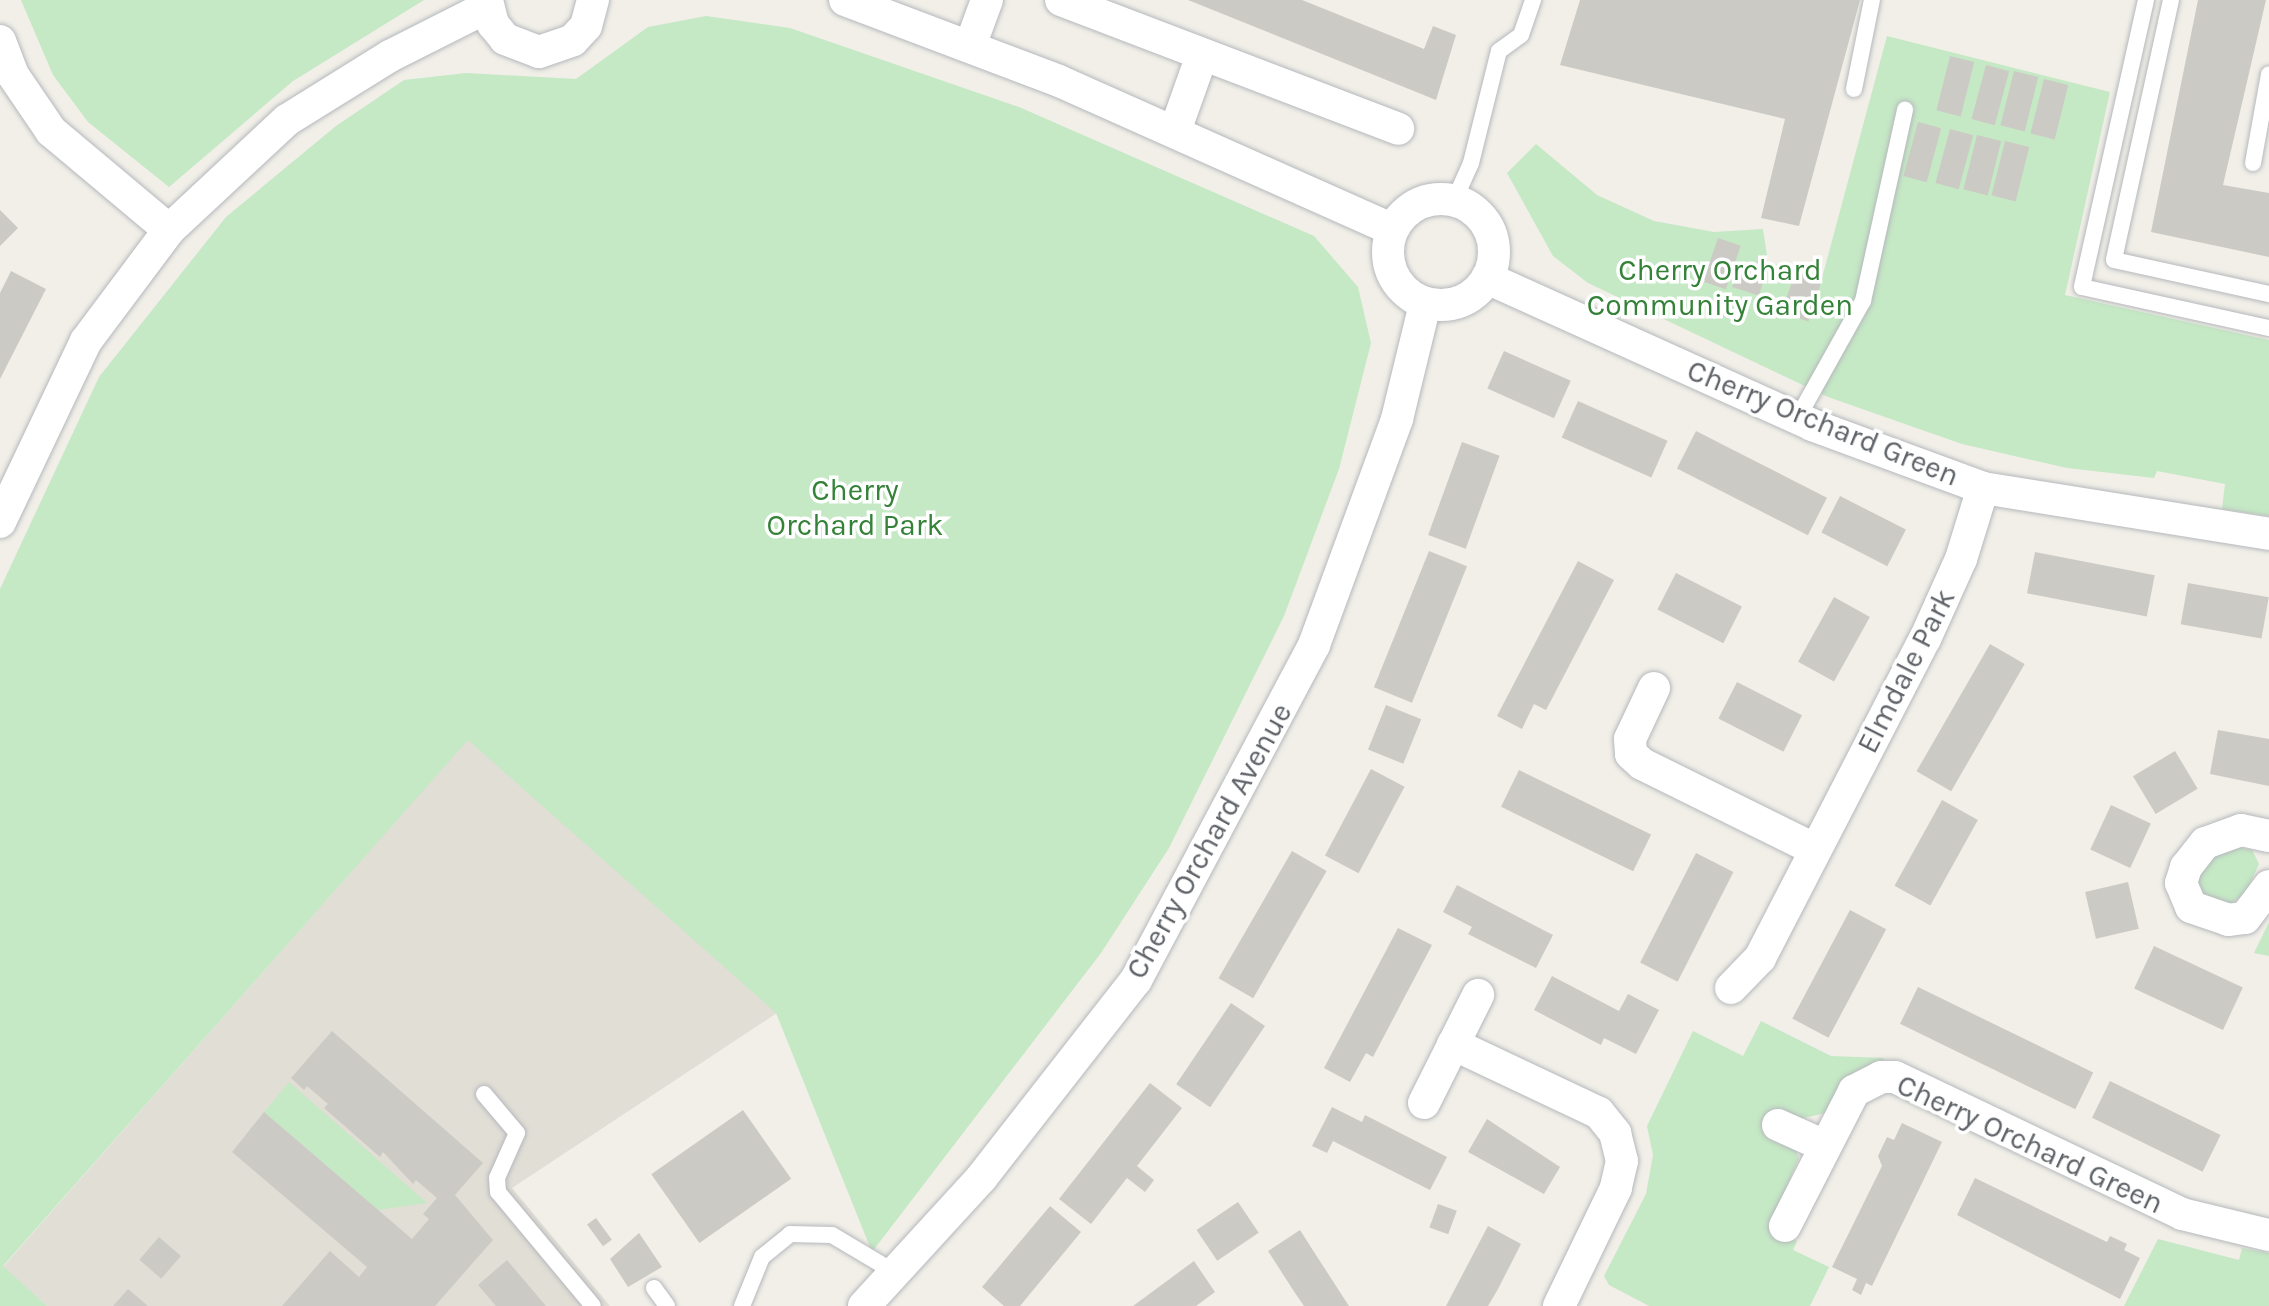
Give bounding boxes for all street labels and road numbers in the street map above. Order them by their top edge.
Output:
street label: Cherry Orchard Green [1682,352,1964,494]
street label: Elmdale Park [1849,583,1963,759]
street label: Cherry Orchard Avenue [1118,697,1300,985]
street label: Cherry Orchard Green [1891,1066,2169,1222]

